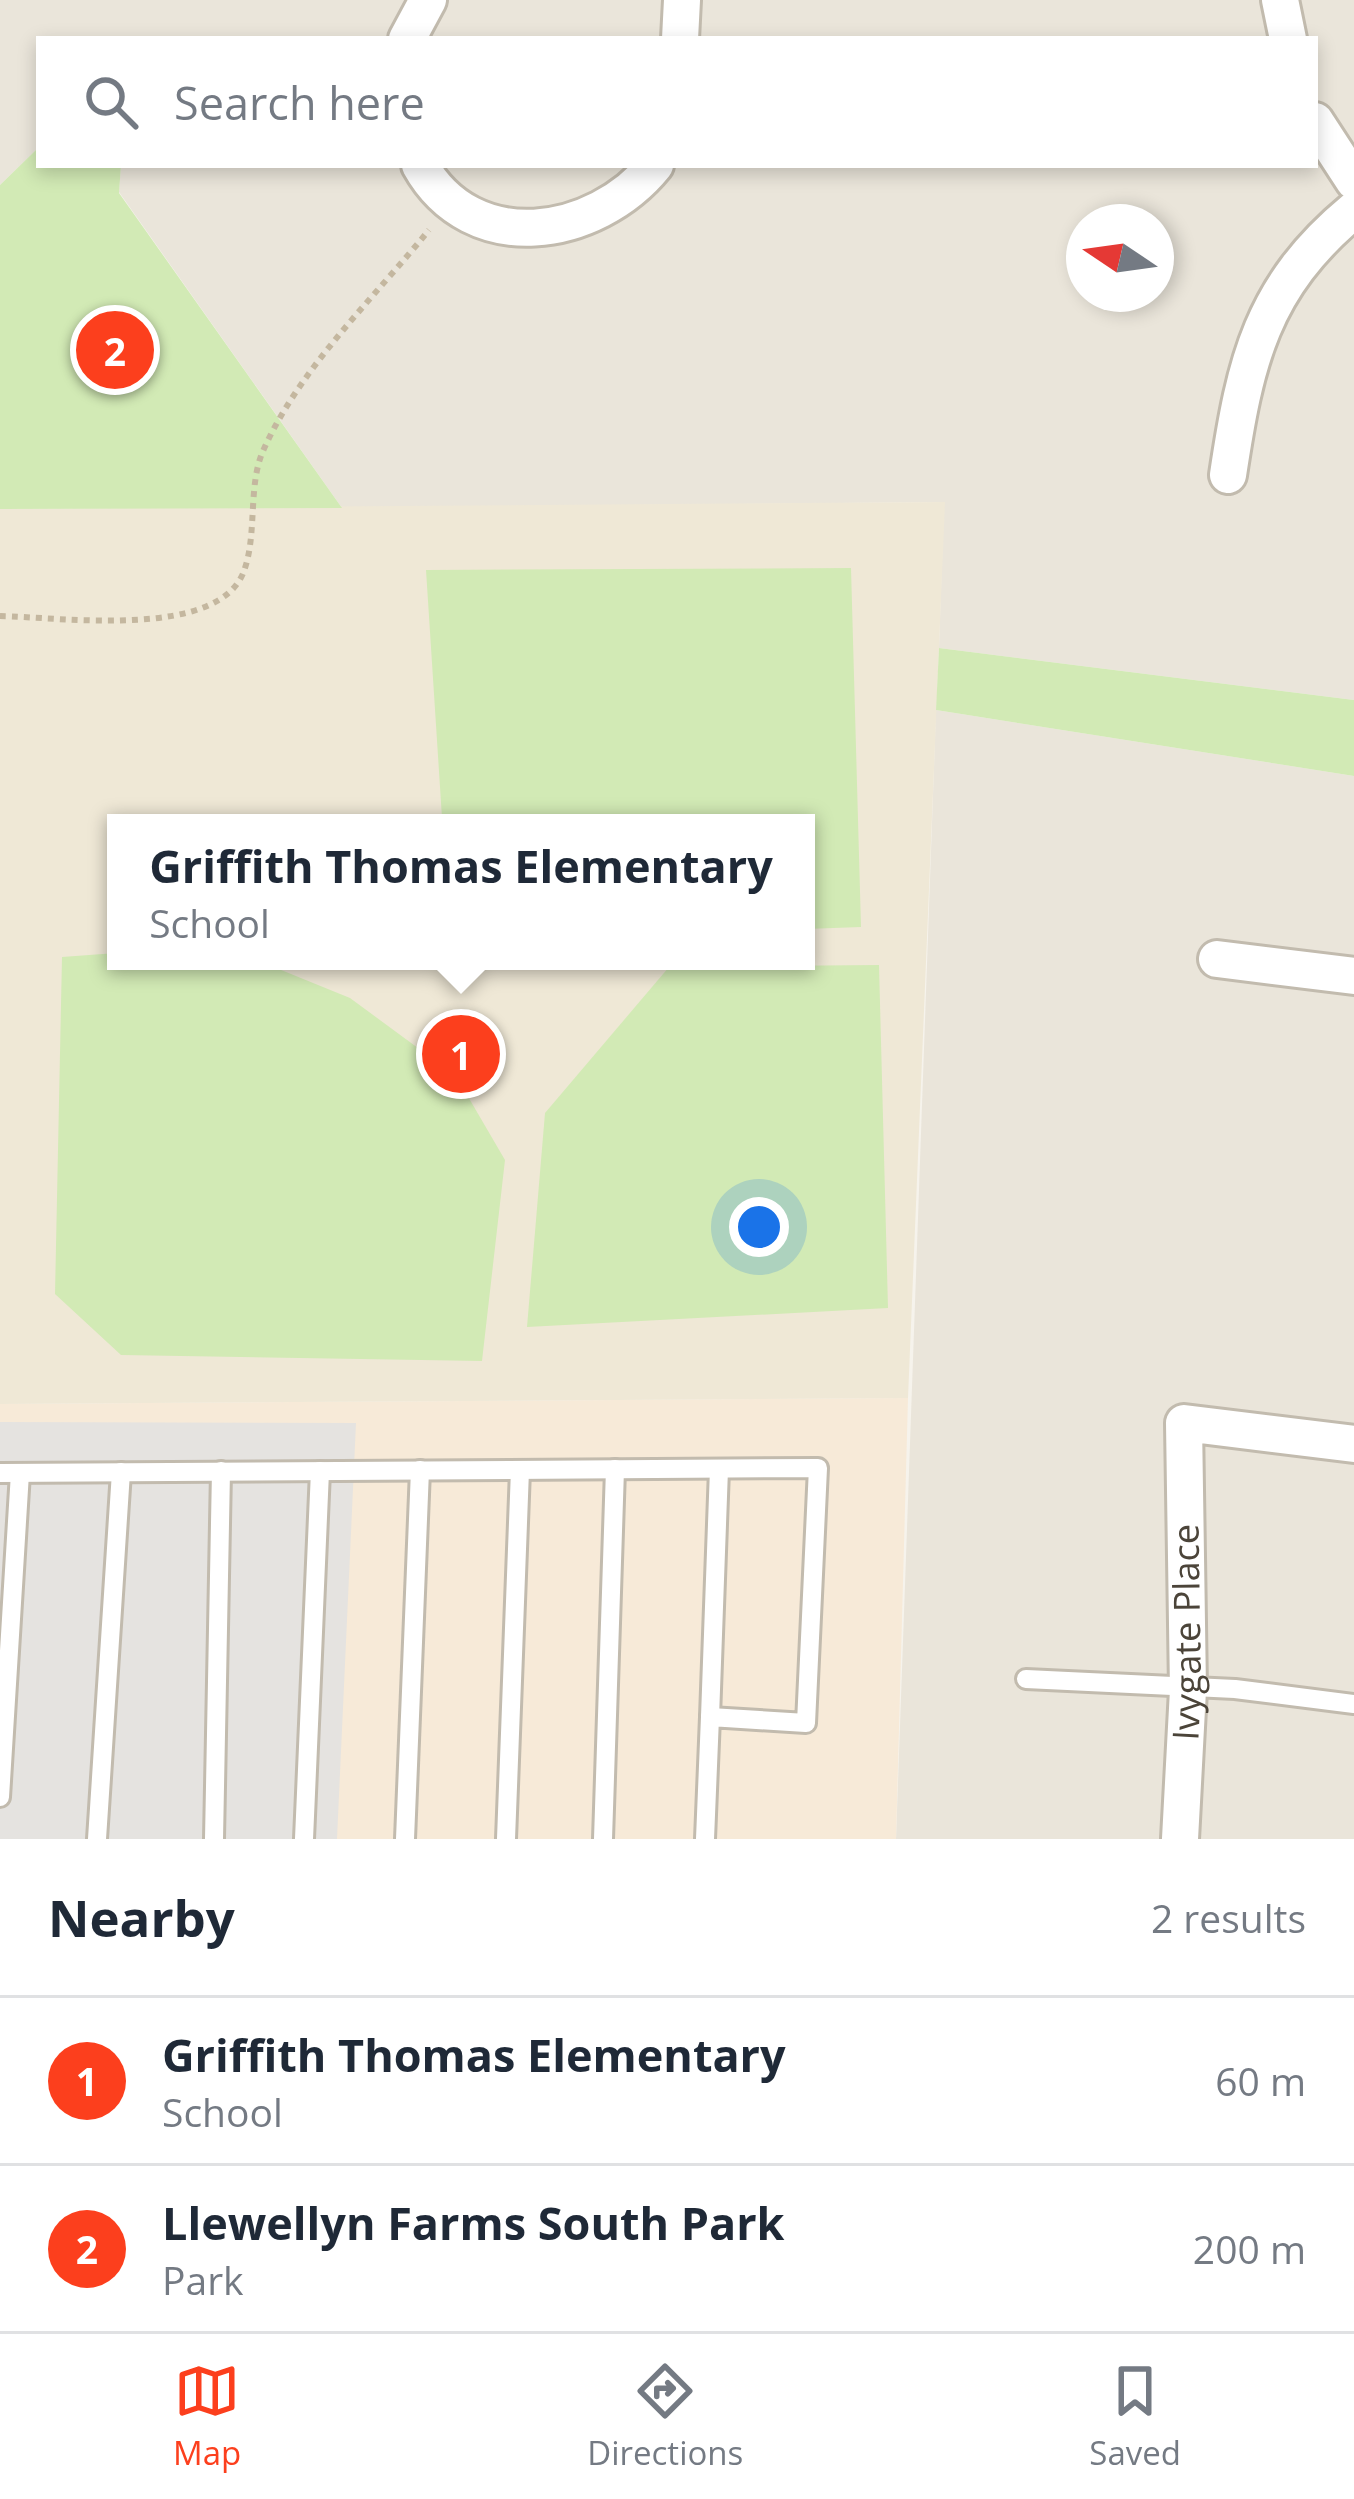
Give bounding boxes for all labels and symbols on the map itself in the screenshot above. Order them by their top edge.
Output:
north arrow [1066,204,1174,312]
pin: 2 [76,305,154,395]
pin: 1 [422,1009,500,1099]
your location [729,1197,789,1257]
street label: Ivygate Place [1160,1524,1212,1742]

